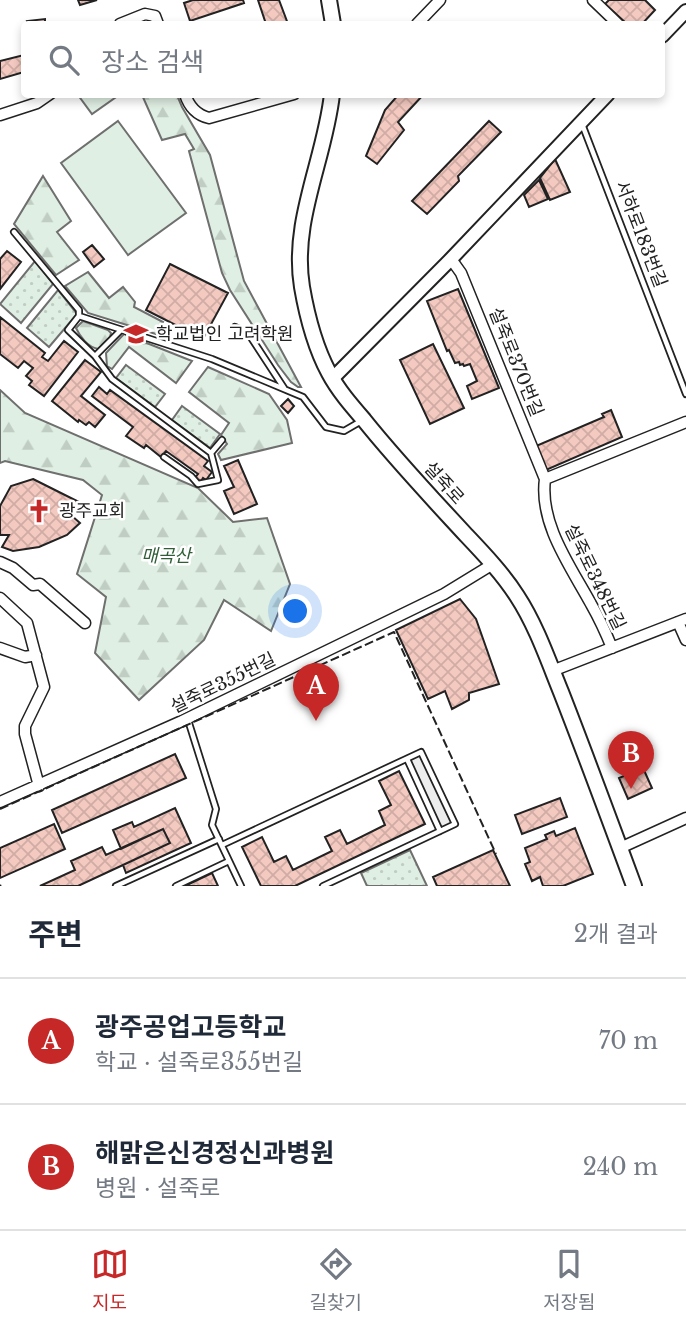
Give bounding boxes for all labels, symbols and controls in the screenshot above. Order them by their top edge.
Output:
search box [21,21,665,98]
icon: search [45,41,83,79]
text: 장소 검색 [101,46,204,78]
street label: 서하로183번길 [611,177,671,291]
street label: 설죽로370번길 [484,304,548,420]
school or university icon: 학교법인 고려학원 [122,320,150,348]
place label: 학교법인 고려학원 [156,323,294,345]
street label: 설죽로 [419,457,469,509]
church icon: 광주교회 [25,497,53,525]
place label: 광주교회 [59,500,125,522]
street label: 설죽로348번길 [560,520,630,634]
park label: 매곡산 [141,545,193,567]
your location [278,594,312,628]
street label: 설죽로355번길 [167,648,279,718]
pin: A [293,663,339,721]
pin: B [608,731,654,789]
text: 주변 [28,916,83,953]
text: 2개 결과 [574,920,658,948]
text: 광주공업고등학교 [95,1011,286,1043]
text: A [42,1027,60,1055]
text: 70 m [599,1027,658,1055]
text: 학교 · 설죽로355번길 [95,1048,303,1076]
text: 해맑은신경정신과병원 [95,1137,334,1169]
text: B [42,1153,60,1181]
text: 240 m [583,1153,658,1181]
text: 병원 · 설죽로 [95,1174,221,1202]
tab: 지도 [91,1245,129,1314]
tab: 길찾기 [310,1245,362,1314]
tab: 저장됨 [543,1245,595,1314]

